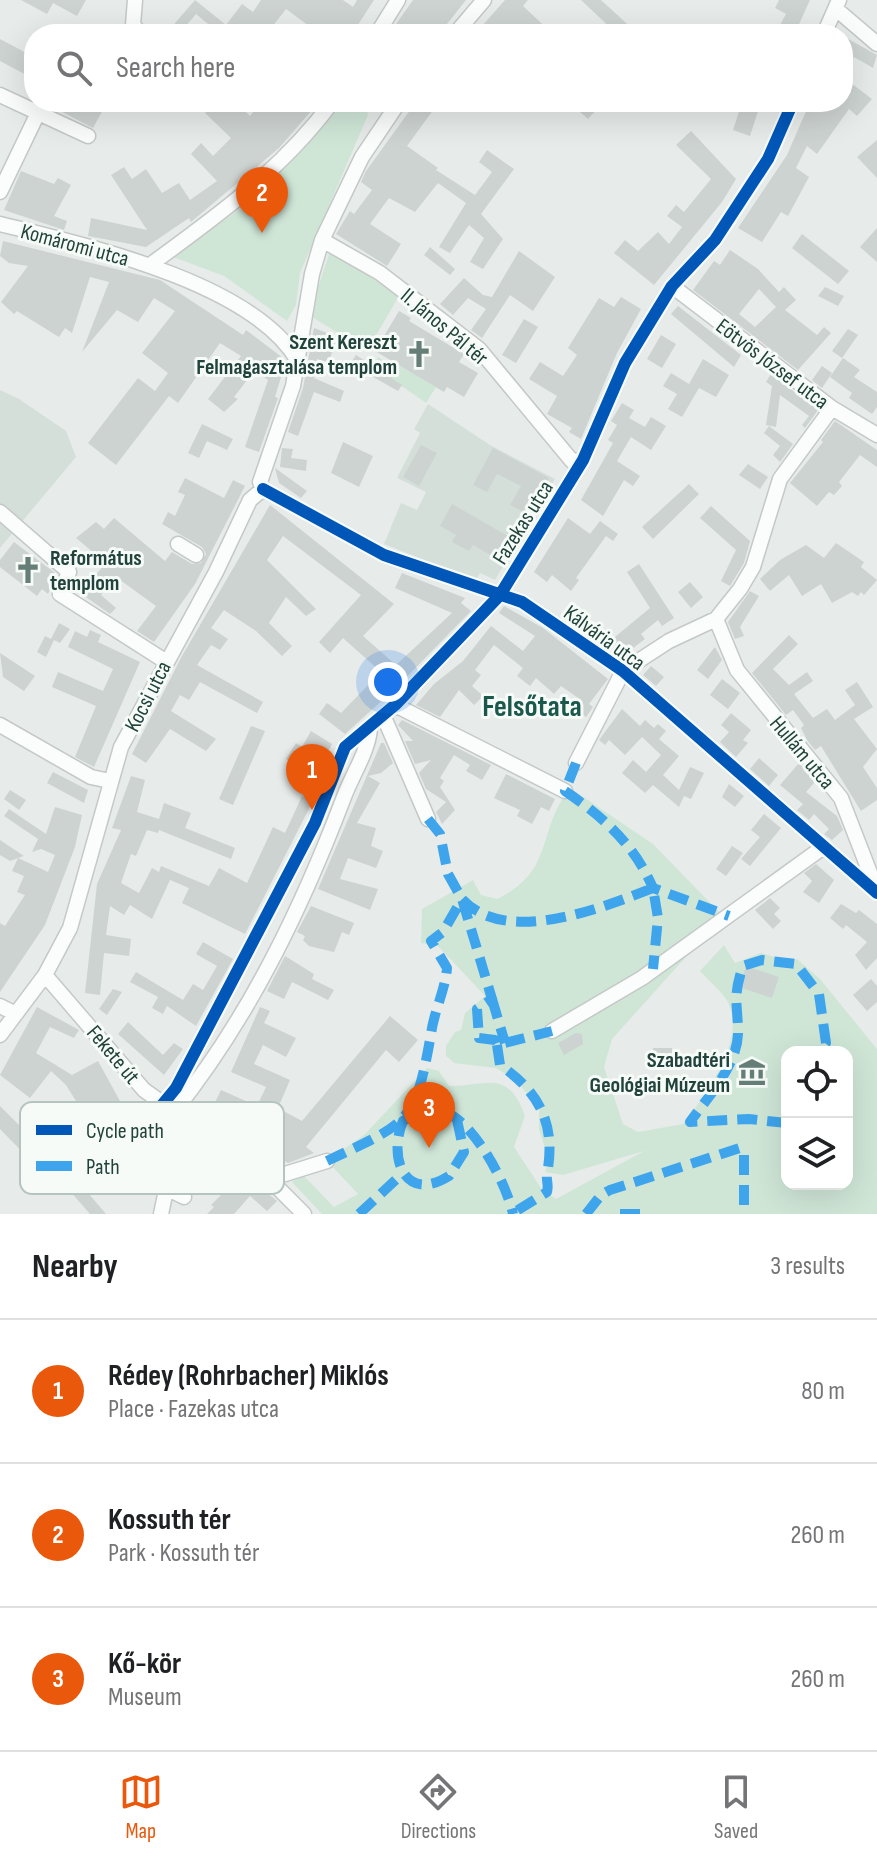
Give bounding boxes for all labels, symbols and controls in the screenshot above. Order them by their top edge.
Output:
search box [24,24,853,112]
icon: search [52,46,96,90]
text: Search here [116,50,235,86]
pin: 2 [236,167,288,233]
street label: Komáromi utca [18,218,132,273]
street label: II. János Pál tér [395,283,493,372]
street label: Eötvös József utca [710,313,834,415]
place label: Szent Kereszt Felmagasztalása templom [196,329,397,381]
church icon: Szent Kereszt Felmagasztalása templom [404,339,434,369]
street label: Fazekas utca [487,476,560,570]
place label: Református templom [50,545,142,597]
church icon: Református templom [13,555,43,585]
street label: Kálvária utca [558,600,650,677]
street label: Kocsi utca [119,657,178,737]
your location [368,662,408,702]
district label: Felsőtata [482,689,582,725]
street label: Hullám utca [763,711,840,795]
pin: 1 [286,744,338,810]
street label: Fekete út [80,1020,145,1090]
map controls [781,1046,853,1190]
button: locate [781,1046,853,1118]
place label: Szabadtéri Geológiai Múzeum [590,1047,730,1099]
museum icon: Szabadtéri Geológiai Múzeum [737,1057,767,1087]
pin: 3 [403,1082,455,1148]
legend [20,1102,284,1194]
text: Cycle path [86,1118,164,1145]
button: layers [781,1118,853,1190]
text: Path [86,1154,120,1181]
text: Nearby [32,1246,118,1287]
text: 3 results [770,1251,845,1282]
text: Rédey (Rohrbacher) Miklós [108,1358,389,1394]
text: 1 [53,1376,63,1407]
text: 80 m [801,1376,845,1407]
text: Place · Fazekas utca [108,1394,279,1425]
text: Kossuth tér [108,1502,231,1538]
text: 2 [52,1520,64,1551]
text: 260 m [790,1520,845,1551]
text: Park · Kossuth tér [108,1538,260,1569]
text: Kő-kör [108,1646,181,1682]
text: 3 [52,1664,64,1695]
text: 260 m [790,1664,845,1695]
text: Museum [108,1682,182,1713]
tab: Map [119,1770,163,1845]
tab: Directions [401,1770,476,1845]
tab: Saved [714,1770,758,1845]

